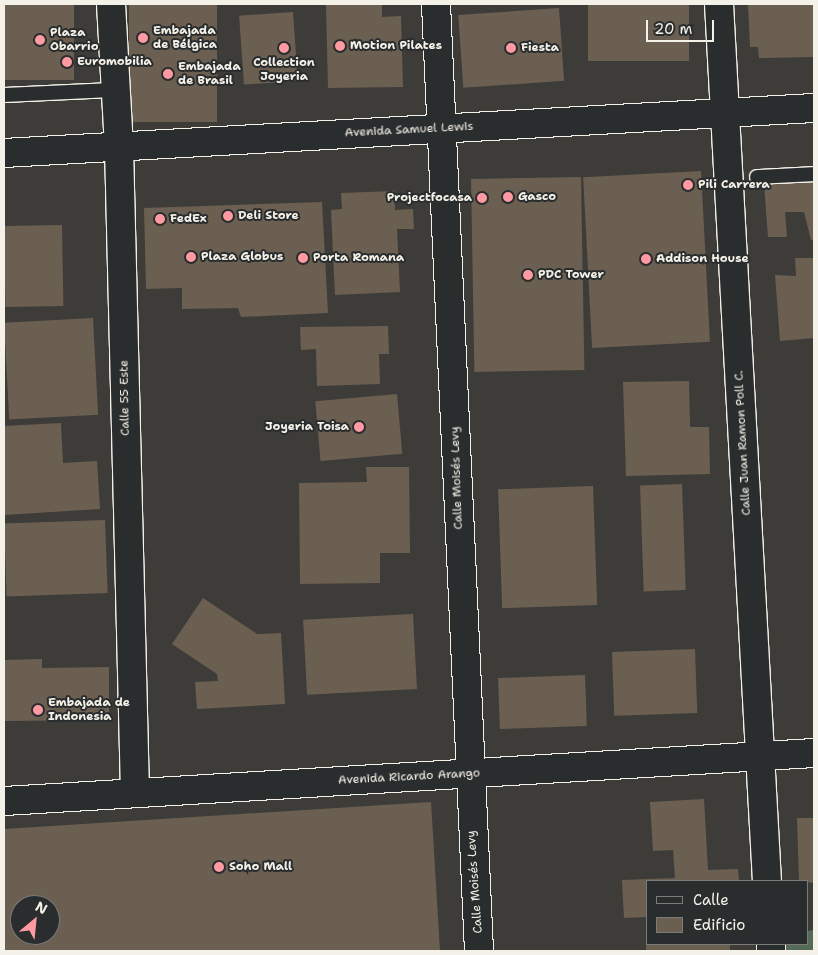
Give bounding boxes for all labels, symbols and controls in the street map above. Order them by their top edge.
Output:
scale bar [648,10,716,42]
text: 20 m [654,19,693,39]
place label: Embajada de Bélgica [153,24,217,52]
place label: Plaza Obarrio [50,26,98,54]
marker: Embajada de Bélgica [137,32,149,44]
marker: Plaza Obarrio [34,34,46,46]
place label: Motion Pilates [350,39,442,53]
marker: Motion Pilates [334,40,346,52]
place label: Fiesta [521,41,559,55]
marker: Collection Joyeria [278,42,290,54]
marker: Fiesta [505,42,517,54]
place label: Euromobilia [77,55,152,69]
marker: Euromobilia [61,56,73,68]
place label: Collection Joyeria [253,56,315,84]
place label: Embajada de Brasil [178,60,241,88]
marker: Embajada de Brasil [162,68,174,80]
street label: Avenida Samuel Lewis [344,119,474,141]
place label: Pili Carrera [698,178,770,192]
marker: Pili Carrera [682,179,694,191]
place label: Gasco [518,190,556,204]
place label: Projectfocasa [387,191,472,205]
marker: Gasco [502,191,514,203]
marker: Projectfocasa [476,192,488,204]
place label: Deli Store [238,209,299,223]
marker: Deli Store [222,210,234,222]
place label: FedEx [170,212,207,226]
marker: FedEx [154,213,166,225]
place label: Plaza Globus [201,250,283,264]
marker: Plaza Globus [185,251,197,263]
place label: Porta Romana [313,251,404,265]
marker: Porta Romana [297,252,309,264]
place label: Addison House [656,252,749,266]
marker: Addison House [640,253,652,265]
place label: PDC Tower [538,268,604,282]
marker: PDC Tower [522,269,534,281]
street label: Calle 55 Este [117,360,133,436]
street label: Calle Juan Ramon Poll C. [732,370,754,516]
place label: Joyeria Toisa [265,420,349,434]
marker: Joyeria Toisa [353,421,365,433]
street label: Calle Moisés Levy [448,426,466,530]
place label: Embajada de Indonesia [48,696,130,724]
marker: Embajada de Indonesia [32,704,44,716]
street label: Avenida Ricardo Arango [338,766,480,788]
street label: Calle Moisés Levy [464,830,486,934]
place label: Soho Mall [229,860,292,874]
marker: Soho Mall [213,861,225,873]
legend [646,880,808,945]
text: Calle [693,890,729,910]
north arrow [10,895,60,945]
text: N [32,897,51,918]
text: Edificio [693,915,745,935]

